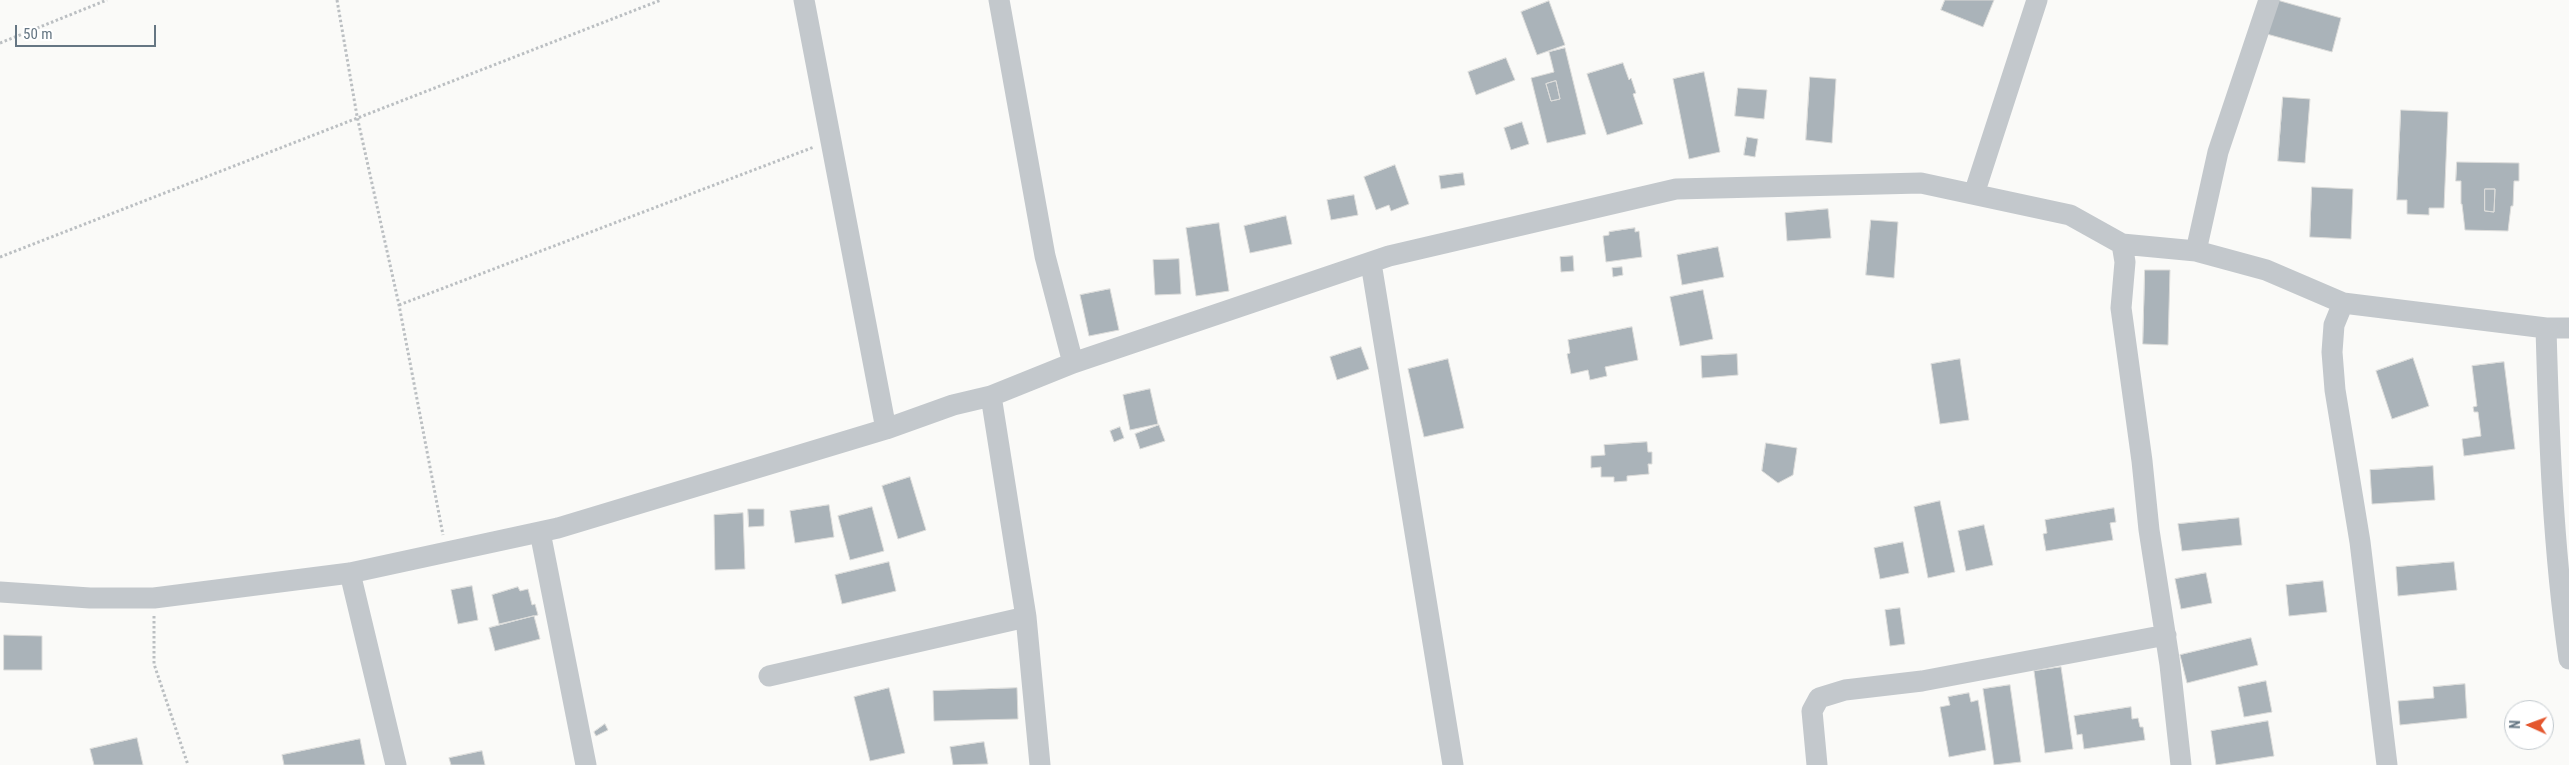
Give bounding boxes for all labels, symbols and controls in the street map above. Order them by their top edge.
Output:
scale bar [18,15,159,47]
text: 50 m [23,25,53,43]
north arrow [2504,700,2554,750]
text: N [2507,720,2523,729]

